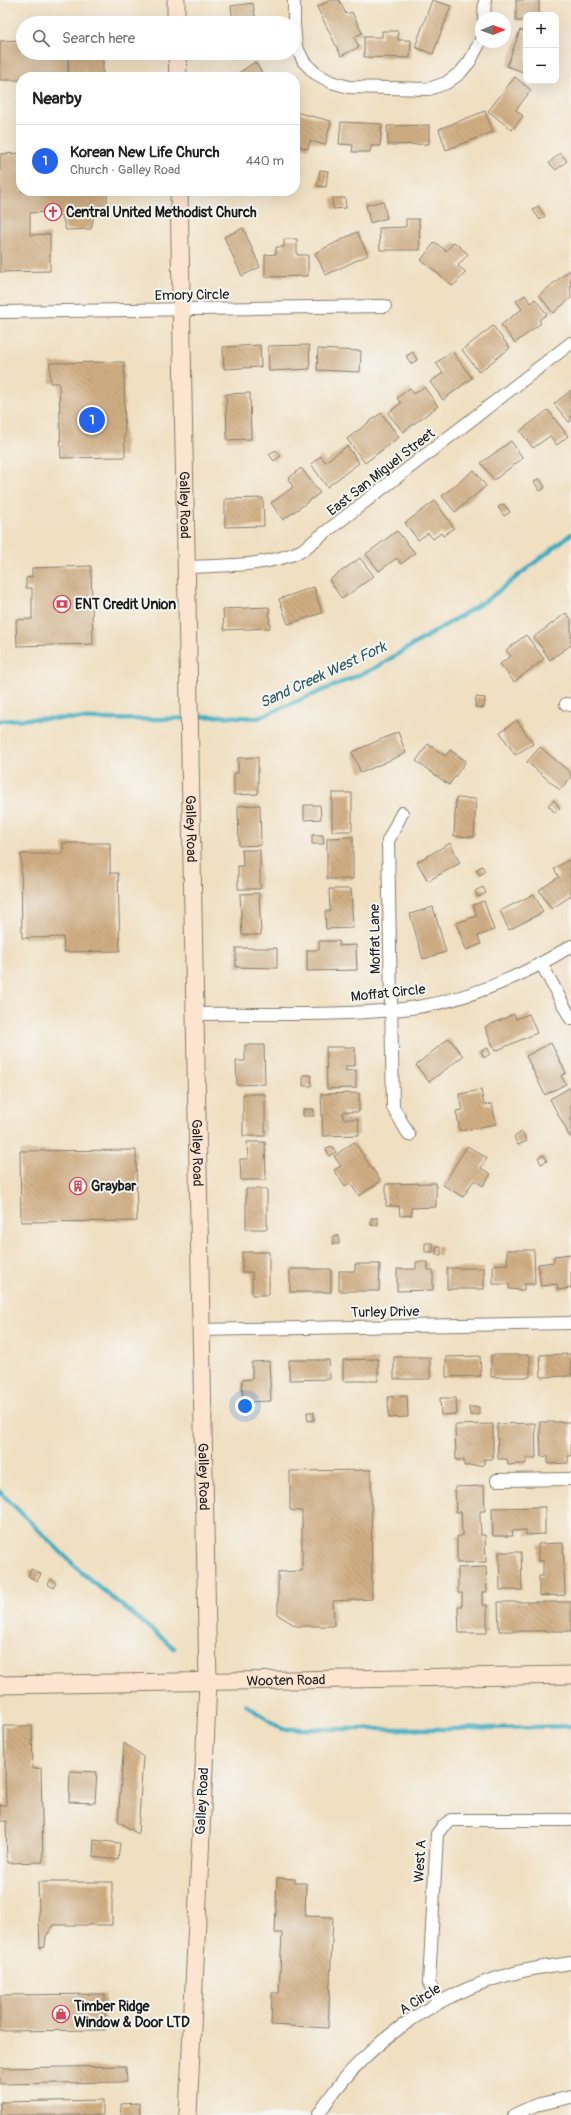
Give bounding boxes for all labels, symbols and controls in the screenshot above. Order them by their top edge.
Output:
north arrow [475,12,511,48]
map controls [523,12,559,84]
button: + [523,12,559,48]
search box [16,16,300,60]
icon: search [30,27,52,49]
text: Search here [62,29,135,48]
button: − [523,48,559,84]
text: Nearby [32,88,81,109]
text: Korean New Life Church [70,143,220,162]
text: 1 [42,153,48,169]
text: 440 m [246,153,284,169]
text: Church · Galley Road [70,162,180,178]
church icon: Central United Methodist Church [43,202,63,222]
place label: Central United Methodist Church [66,204,257,221]
street label: Emory Circle [154,286,230,304]
pin: 1 [79,405,105,435]
street label: East San Miguel Street [324,424,438,519]
street label: Galley Road [176,471,194,539]
bank icon: ENT Credit Union [52,594,72,614]
place label: ENT Credit Union [75,596,176,613]
water label: Sand Creek West Fork [257,637,391,713]
street label: Galley Road [182,795,201,863]
street label: Moffat Lane [366,904,384,974]
street label: Moffat Circle [350,981,426,1005]
street label: Galley Road [189,1119,207,1187]
building icon: Graybar [68,1176,88,1196]
place label: Graybar [91,1178,137,1195]
street label: Turley Drive [351,1303,420,1321]
your location [235,1396,255,1416]
street label: Galley Road [195,1443,213,1511]
street label: Wooten Road [246,1671,326,1689]
street label: Galley Road [192,1767,212,1835]
street label: West A [410,1839,430,1883]
street label: A Circle [396,1980,444,2018]
place label: Timber Ridge Window & Door LTD [73,1998,190,2031]
shop icon: Timber Ridge Window & Door LTD [51,2004,71,2024]

